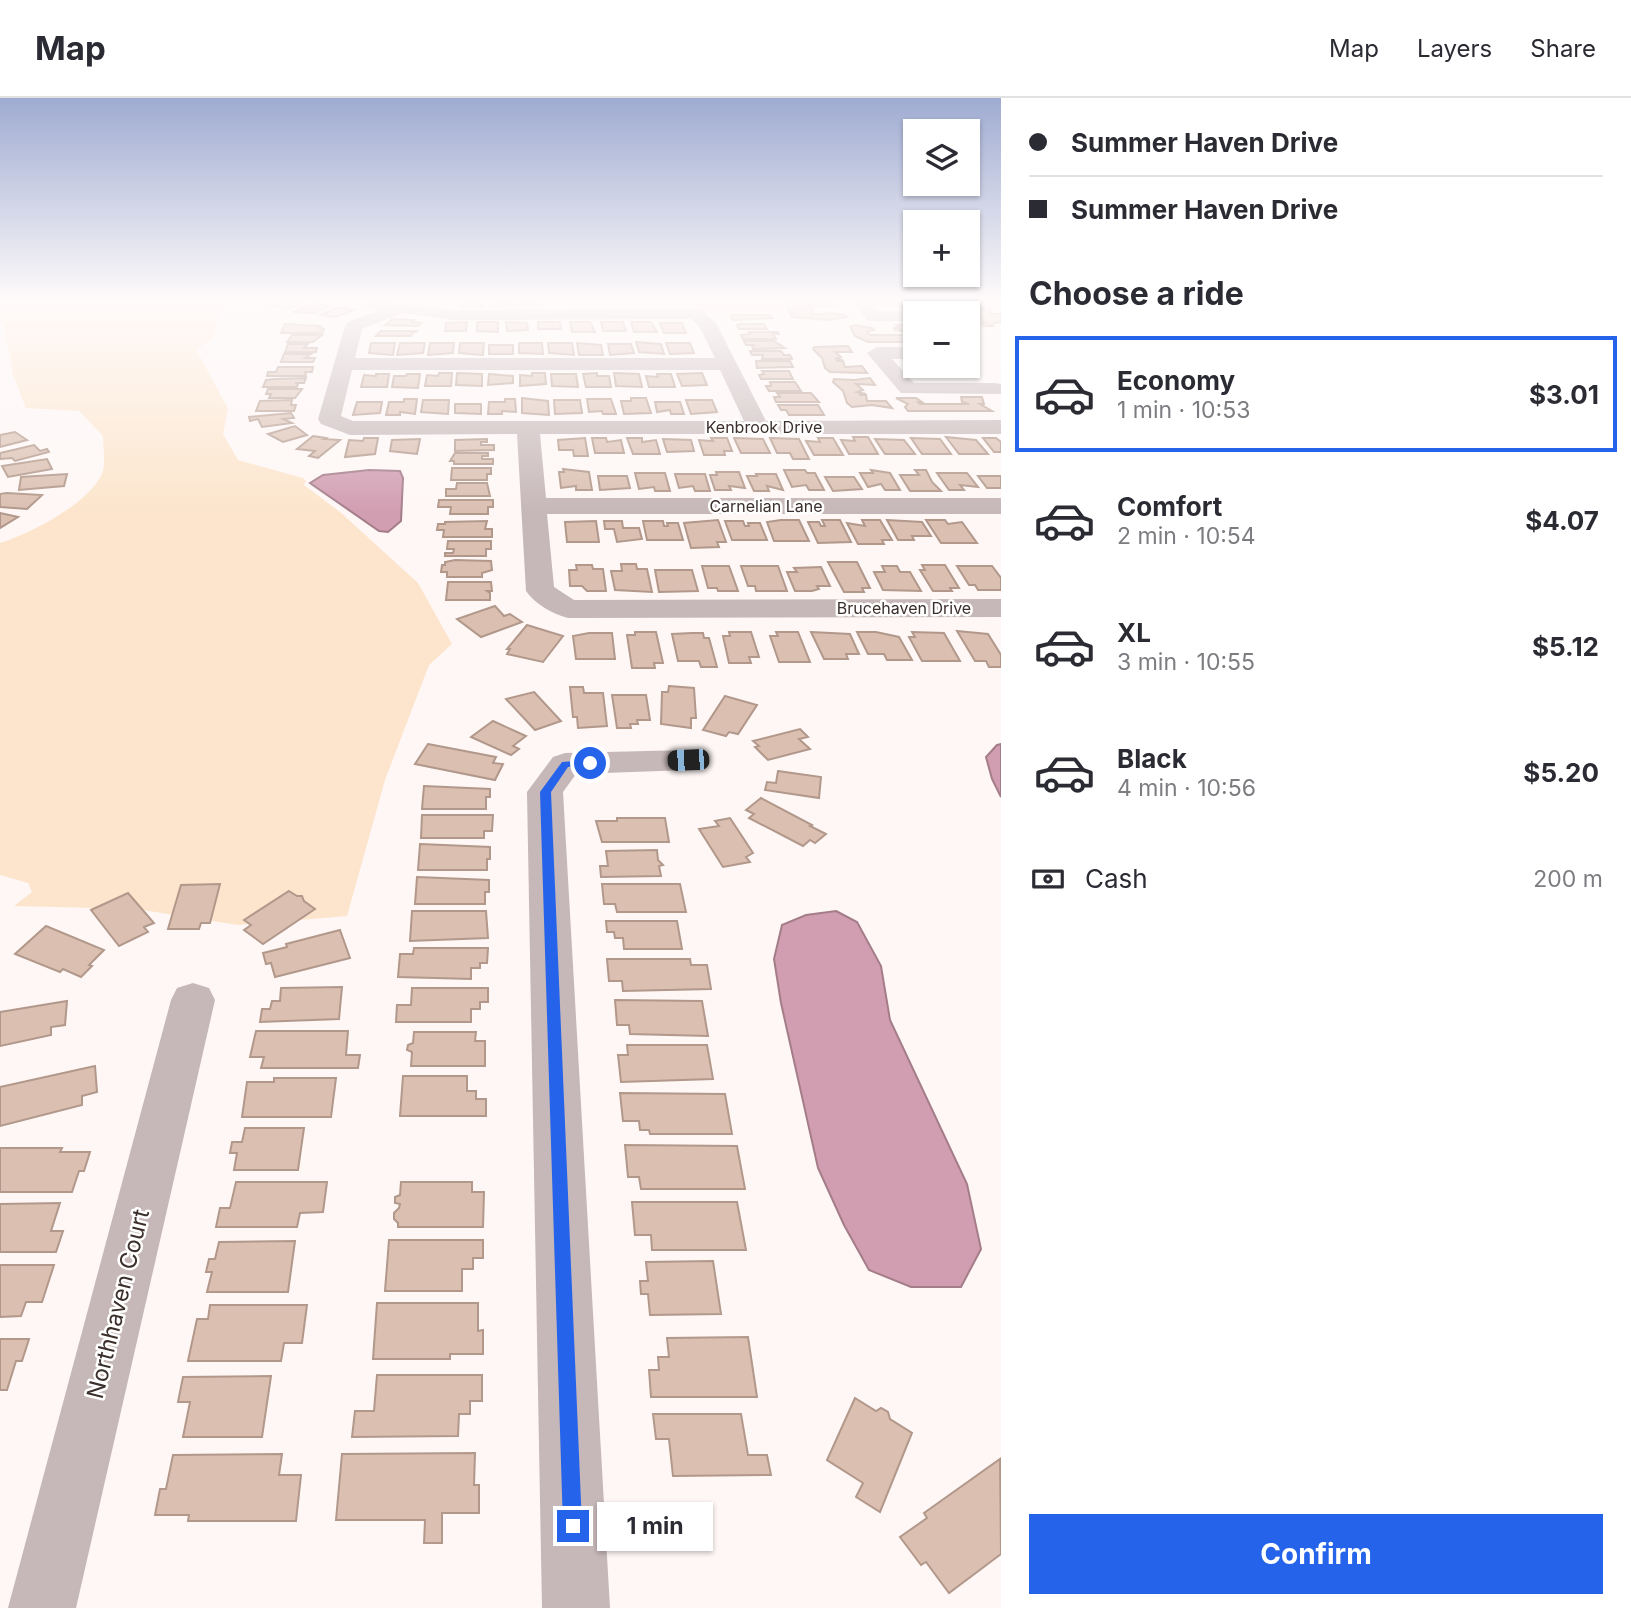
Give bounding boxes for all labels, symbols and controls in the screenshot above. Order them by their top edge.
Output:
text: Map [35,28,106,68]
text: Map [1329,34,1379,63]
text: Layers [1417,34,1492,63]
text: Share [1530,34,1596,63]
map controls [903,119,980,378]
button: layers [903,119,980,196]
text: Summer Haven Drive [1071,127,1338,158]
text: Summer Haven Drive [1071,194,1338,225]
button: + [903,210,980,287]
text: Choose a ride [1029,274,1244,313]
button: − [903,301,980,378]
icon: car [1033,363,1096,426]
text: Economy [1117,365,1235,396]
text: $3.01 [1529,379,1599,410]
text: 1 min · 10:53 [1117,396,1250,424]
street label: Kenbrook Drive [706,417,822,437]
icon: car [1033,489,1096,552]
text: Comfort [1117,491,1222,522]
street label: Carnelian Lane [709,496,823,516]
text: $4.07 [1525,505,1599,536]
text: 2 min · 10:54 [1117,522,1256,550]
street label: Brucehaven Drive [837,598,971,618]
icon: car [1033,615,1096,678]
text: XL [1117,617,1151,648]
text: $5.12 [1532,631,1599,662]
text: 3 min · 10:55 [1117,648,1255,676]
icon: car [1033,741,1096,804]
text: Black [1117,743,1187,774]
route start [574,747,606,779]
car [667,749,710,771]
text: $5.20 [1523,757,1599,788]
text: 4 min · 10:56 [1117,774,1256,802]
icon: cash [1029,860,1067,898]
text: Cash [1085,863,1148,894]
text: 200 m [1533,865,1603,893]
street label: Northhaven Court [81,1206,155,1402]
callout: 1 min [598,1502,713,1550]
route end [557,1510,589,1542]
text: 1 min [627,1512,683,1540]
button: Confirm [1029,1514,1603,1594]

